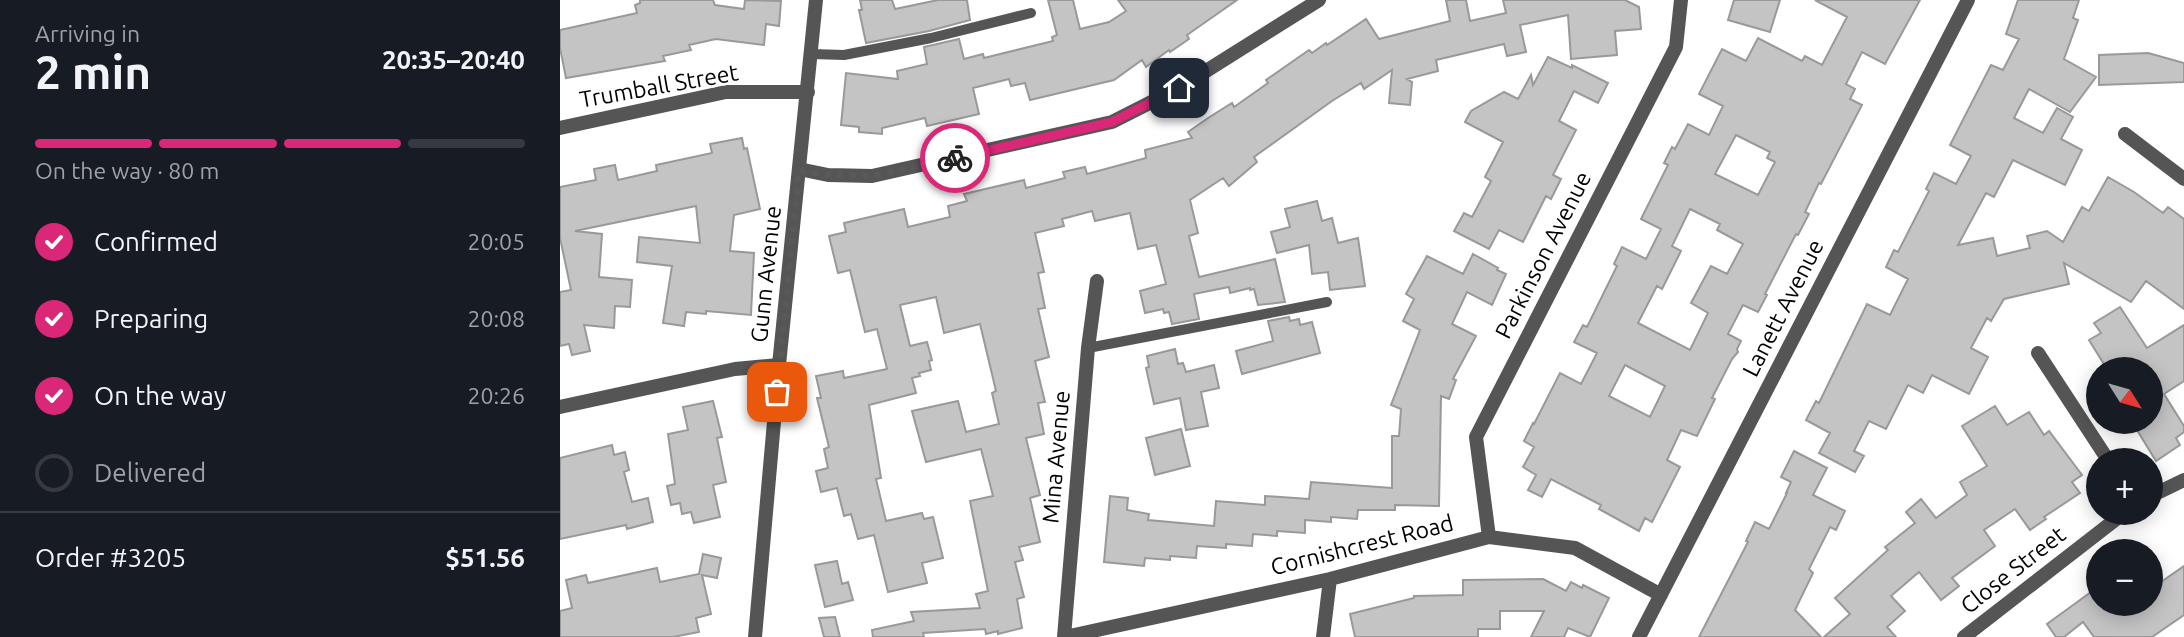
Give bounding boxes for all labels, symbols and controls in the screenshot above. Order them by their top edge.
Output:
text: Arriving in [35,21,140,46]
text: 20:35–20:40 [382,45,525,74]
text: 2 min [35,46,151,98]
pin [1149,58,1209,118]
street label: Trumball Street [578,59,740,112]
icon: home [1160,69,1198,107]
courier [920,123,990,193]
icon: bike [936,139,974,177]
text: On the way · 80 m [35,158,219,183]
street label: Parkinson Avenue [1490,167,1595,342]
street label: Gunn Avenue [746,204,785,344]
icon: check [35,223,73,261]
text: Confirmed [94,227,218,256]
text: 20:05 [467,229,525,254]
street label: Lanett Avenue [1737,235,1828,380]
icon: check [35,300,73,338]
text: Preparing [94,304,208,333]
text: 20:08 [467,306,525,331]
north arrow [2086,357,2163,434]
map controls [2086,357,2163,616]
pin [747,362,807,422]
icon: bag [758,373,796,411]
icon: check [35,377,73,415]
text: On the way [94,381,226,410]
text: 20:26 [467,383,525,408]
street label: Mina Avenue [1037,389,1074,524]
button: + [2086,448,2163,525]
text: Delivered [94,458,206,487]
street label: Cornishcrest Road [1268,510,1456,579]
street label: Close Street [1955,521,2070,618]
button: − [2086,539,2163,616]
text: Order #3205 [35,543,186,572]
text: $51.56 [445,543,525,572]

